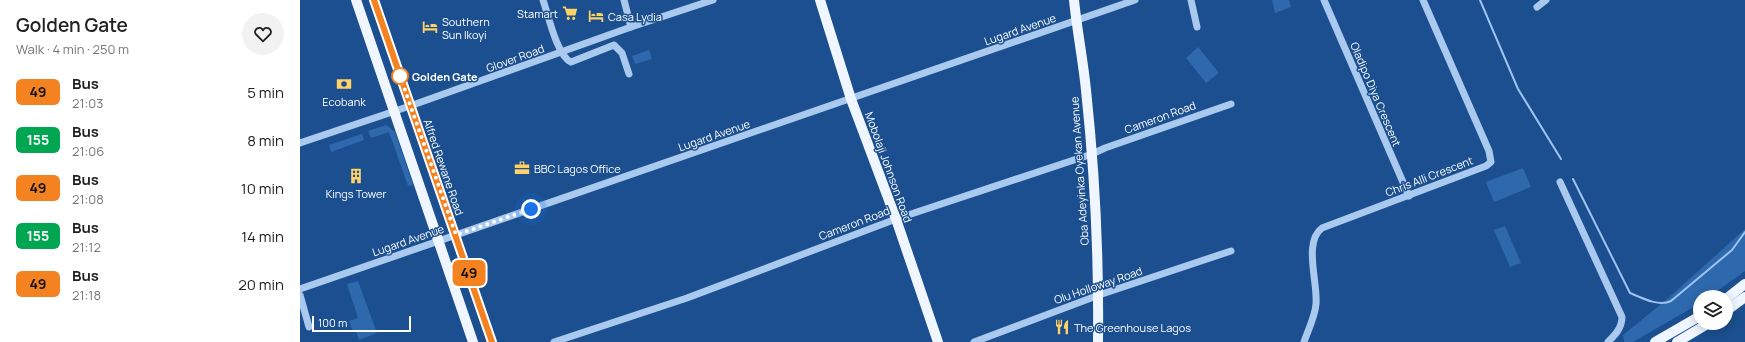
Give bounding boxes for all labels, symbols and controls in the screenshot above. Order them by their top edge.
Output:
supermarket icon: Stamart [561,4,579,22]
place label: Stamart [517,6,558,21]
hotel icon: Casa Lydia [587,7,605,25]
place label: Casa Lydia [608,9,662,24]
street label: Lugard Avenue [982,10,1058,48]
text: Golden Gate [16,12,128,38]
button: heart [242,13,284,55]
place label: Southern Sun Ikoyi [442,14,490,42]
hotel icon: Southern Sun Ikoyi [421,18,439,36]
text: Walk · 4 min · 250 m [16,40,129,58]
street label: Oladipo Diya Crescent [1347,40,1405,148]
street label: Glover Road [484,41,546,75]
marker: Golden Gate [391,67,409,85]
place label: Golden Gate [412,69,478,84]
text: Bus [72,73,99,94]
bank icon: Ecobank [335,75,353,93]
text: 49 [30,82,46,101]
text: 5 min [247,82,284,103]
text: 21:03 [72,94,104,112]
place label: Ecobank [322,94,366,109]
street label: Oba Adeyinka Oyekan Avenue [1066,96,1092,246]
street label: Cameron Road [1122,97,1198,137]
street label: Mobolaji Johnson Road [862,110,916,224]
street label: Lugard Avenue [676,116,752,154]
street label: Alfred Rewane Road [420,117,468,217]
text: Bus [72,121,99,142]
text: 155 [27,130,49,149]
text: 8 min [247,130,284,151]
text: 21:06 [72,142,104,160]
street label: Chris Alli Crescent [1383,152,1475,200]
office icon: BBC Lagos Office [513,159,531,177]
place label: BBC Lagos Office [534,161,621,176]
building icon: Kings Tower [347,167,365,185]
text: Bus [72,169,99,190]
text: 49 [30,178,46,197]
text: 10 min [241,178,284,199]
place label: Kings Tower [326,186,386,201]
text: 21:08 [72,190,104,208]
your location [521,199,541,219]
street label: Cameron Road [816,203,892,243]
text: Bus [72,217,99,238]
street label: Lugard Avenue [370,221,446,259]
text: 155 [27,226,49,245]
text: 14 min [241,226,284,247]
text: 21:12 [72,238,101,256]
line badge: 49 [451,260,487,286]
text: 49 [461,263,477,282]
street label: Olu Holloway Road [1052,263,1144,307]
text: Bus [72,265,99,286]
text: 49 [30,274,46,293]
text: 20 min [238,274,284,295]
text: 21:18 [72,286,101,304]
map controls [1693,290,1733,330]
button: layers [1693,290,1733,330]
scale bar [312,314,411,333]
text: 100 m [318,315,347,330]
restaurant icon: The Greenhouse Lagos [1053,318,1071,336]
place label: The Greenhouse Lagos [1074,320,1191,335]

